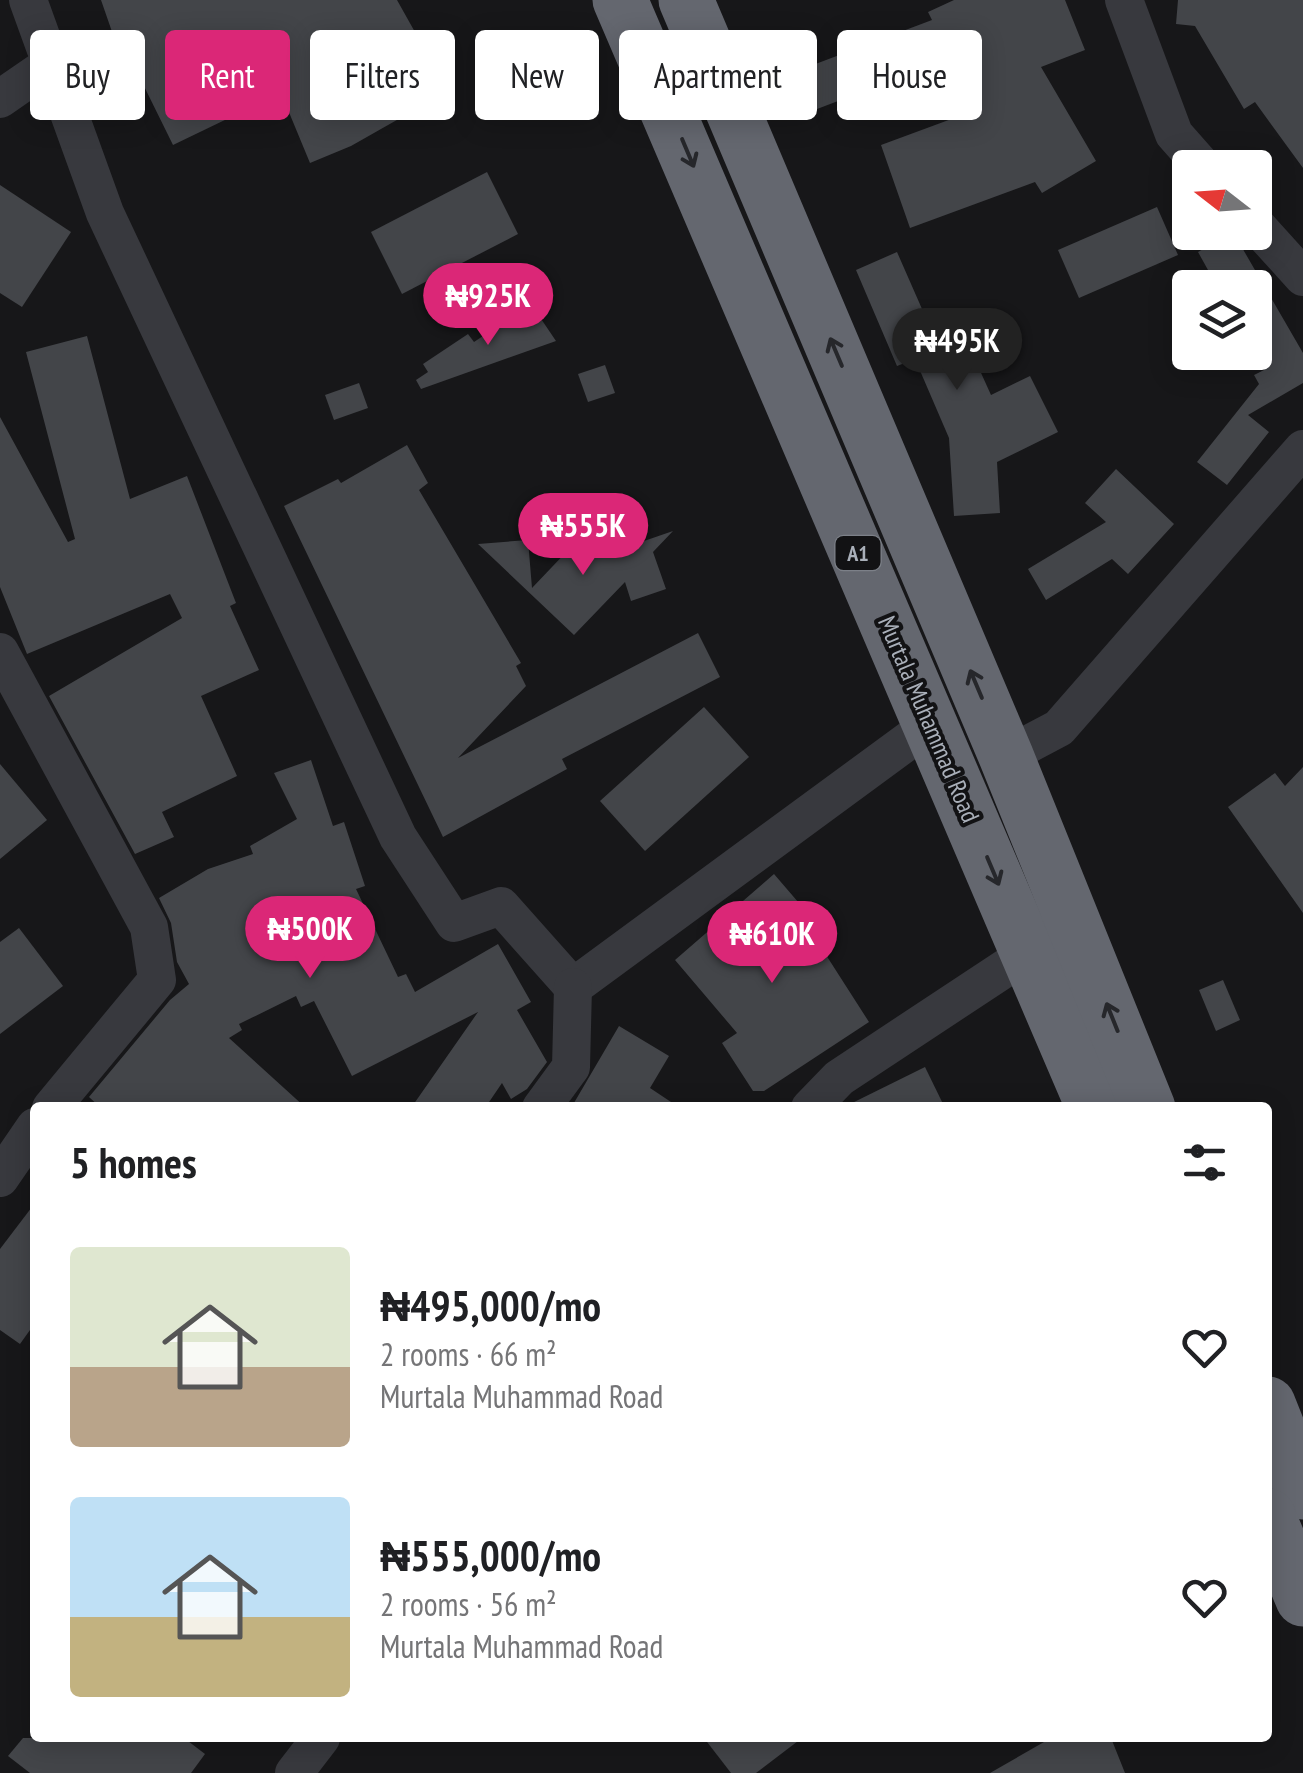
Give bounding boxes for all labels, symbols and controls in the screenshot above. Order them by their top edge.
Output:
chip: Buy [30,30,145,120]
chip: Rent [165,30,290,120]
chip: Filters [310,30,455,120]
chip: New [475,30,599,120]
chip: Apartment [619,30,817,120]
chip: House [837,30,982,120]
one-way arrow [680,137,698,168]
north arrow [1172,150,1272,250]
map controls [1172,150,1272,370]
pin: ₦925K [418,263,558,348]
button: layers [1172,270,1272,370]
text: ₦925K [445,274,531,316]
pin: ₦495K [887,308,1027,393]
text: ₦495K [914,319,1000,361]
one-way arrow [826,337,844,368]
pin: ₦555K [513,493,653,578]
text: ₦555K [540,504,626,546]
road number: A1 [836,536,880,570]
street label: Murtala Muhammad Road [871,611,987,827]
one-way arrow [966,669,984,700]
one-way arrow [986,855,1004,886]
pin: ₦500K [240,896,380,981]
pin: ₦610K [702,901,842,986]
text: ₦500K [267,907,353,949]
text: ₦610K [729,912,815,954]
one-way arrow [1101,1002,1119,1033]
text: 5 homes [70,1135,197,1190]
icon: filters [1177,1135,1232,1190]
text: ₦495,000/mo [380,1278,601,1333]
icon: home [150,1287,270,1407]
icon: heart [1177,1320,1232,1375]
text: 2 rooms · 66 m² [380,1333,557,1375]
text: Murtala Muhammad Road [380,1375,663,1417]
text: ₦555,000/mo [380,1528,601,1583]
icon: home [150,1537,270,1657]
icon: heart [1177,1570,1232,1625]
text: 2 rooms · 56 m² [380,1583,557,1625]
text: Murtala Muhammad Road [380,1625,663,1667]

